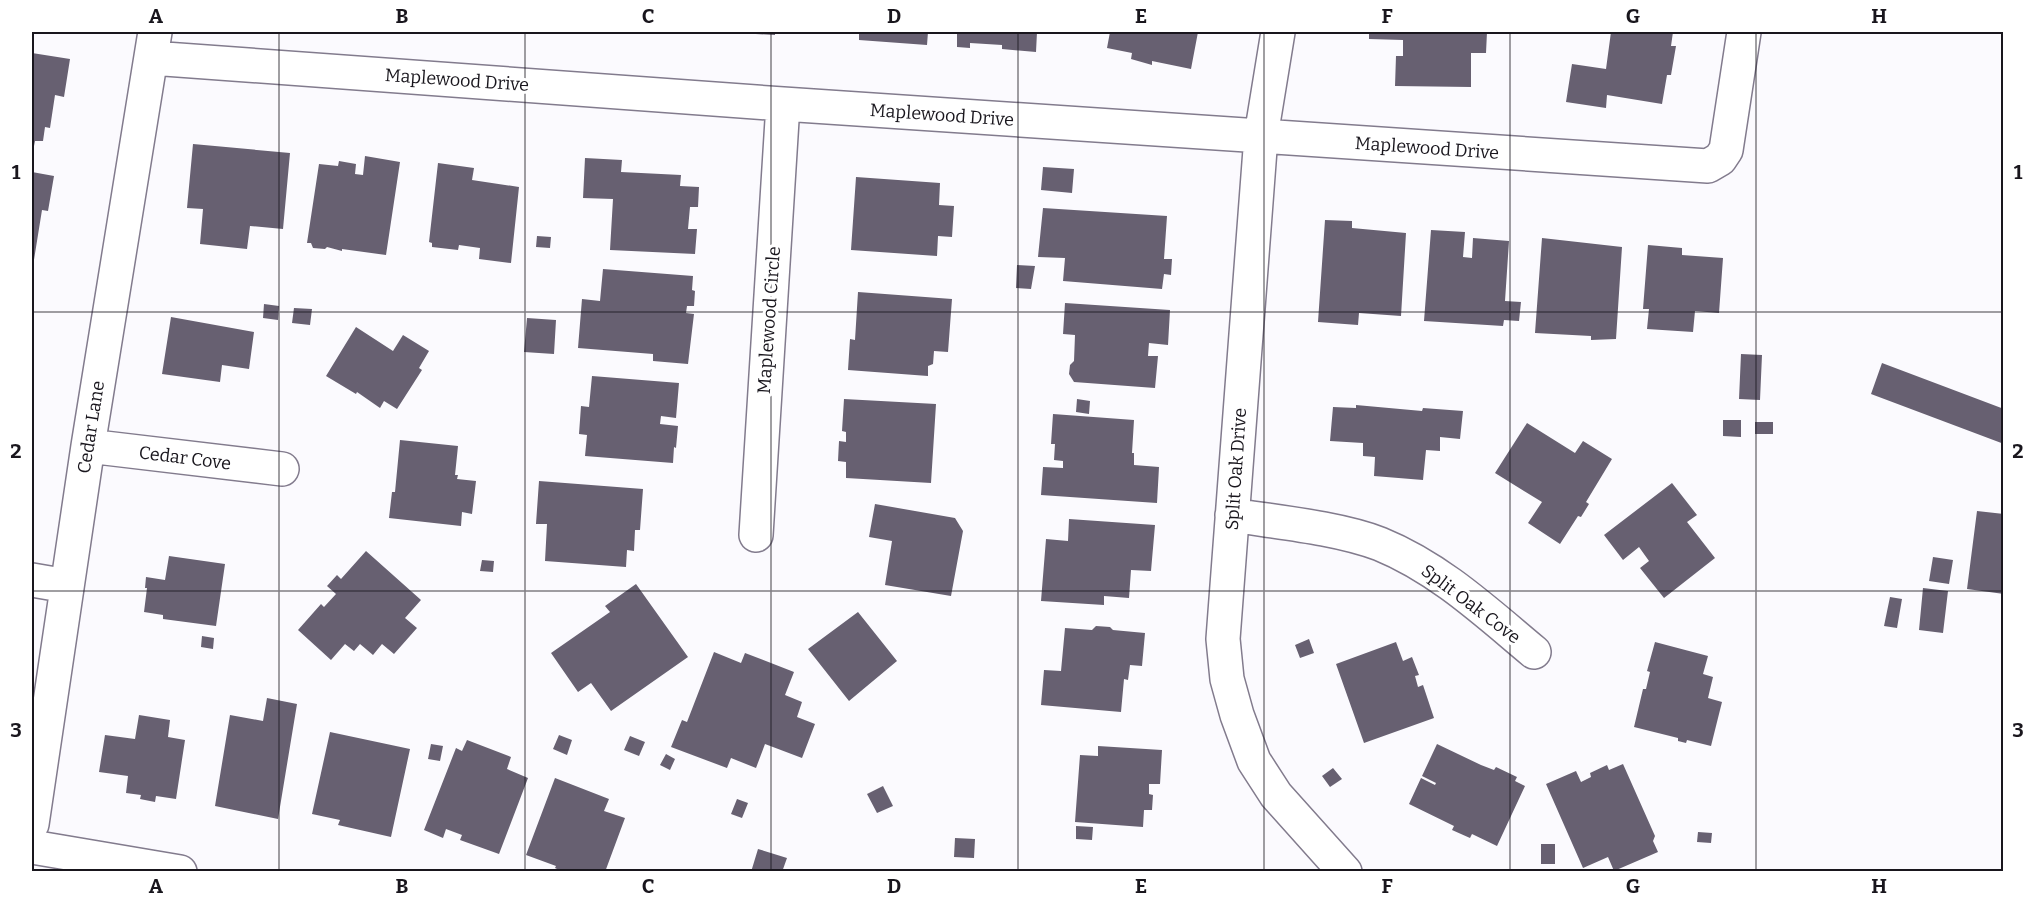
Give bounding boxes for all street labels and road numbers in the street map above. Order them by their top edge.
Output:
street label: Maplewood Drive [384,64,530,96]
street label: Maplewood Drive [869,99,1015,131]
street label: Maplewood Drive [1354,132,1500,164]
street label: Maplewood Circle [753,245,785,395]
street label: Cedar Lane [73,379,109,475]
street label: Split Oak Drive [1221,407,1251,531]
street label: Cedar Cove [138,441,232,475]
street label: Split Oak Cove [1417,560,1525,648]

